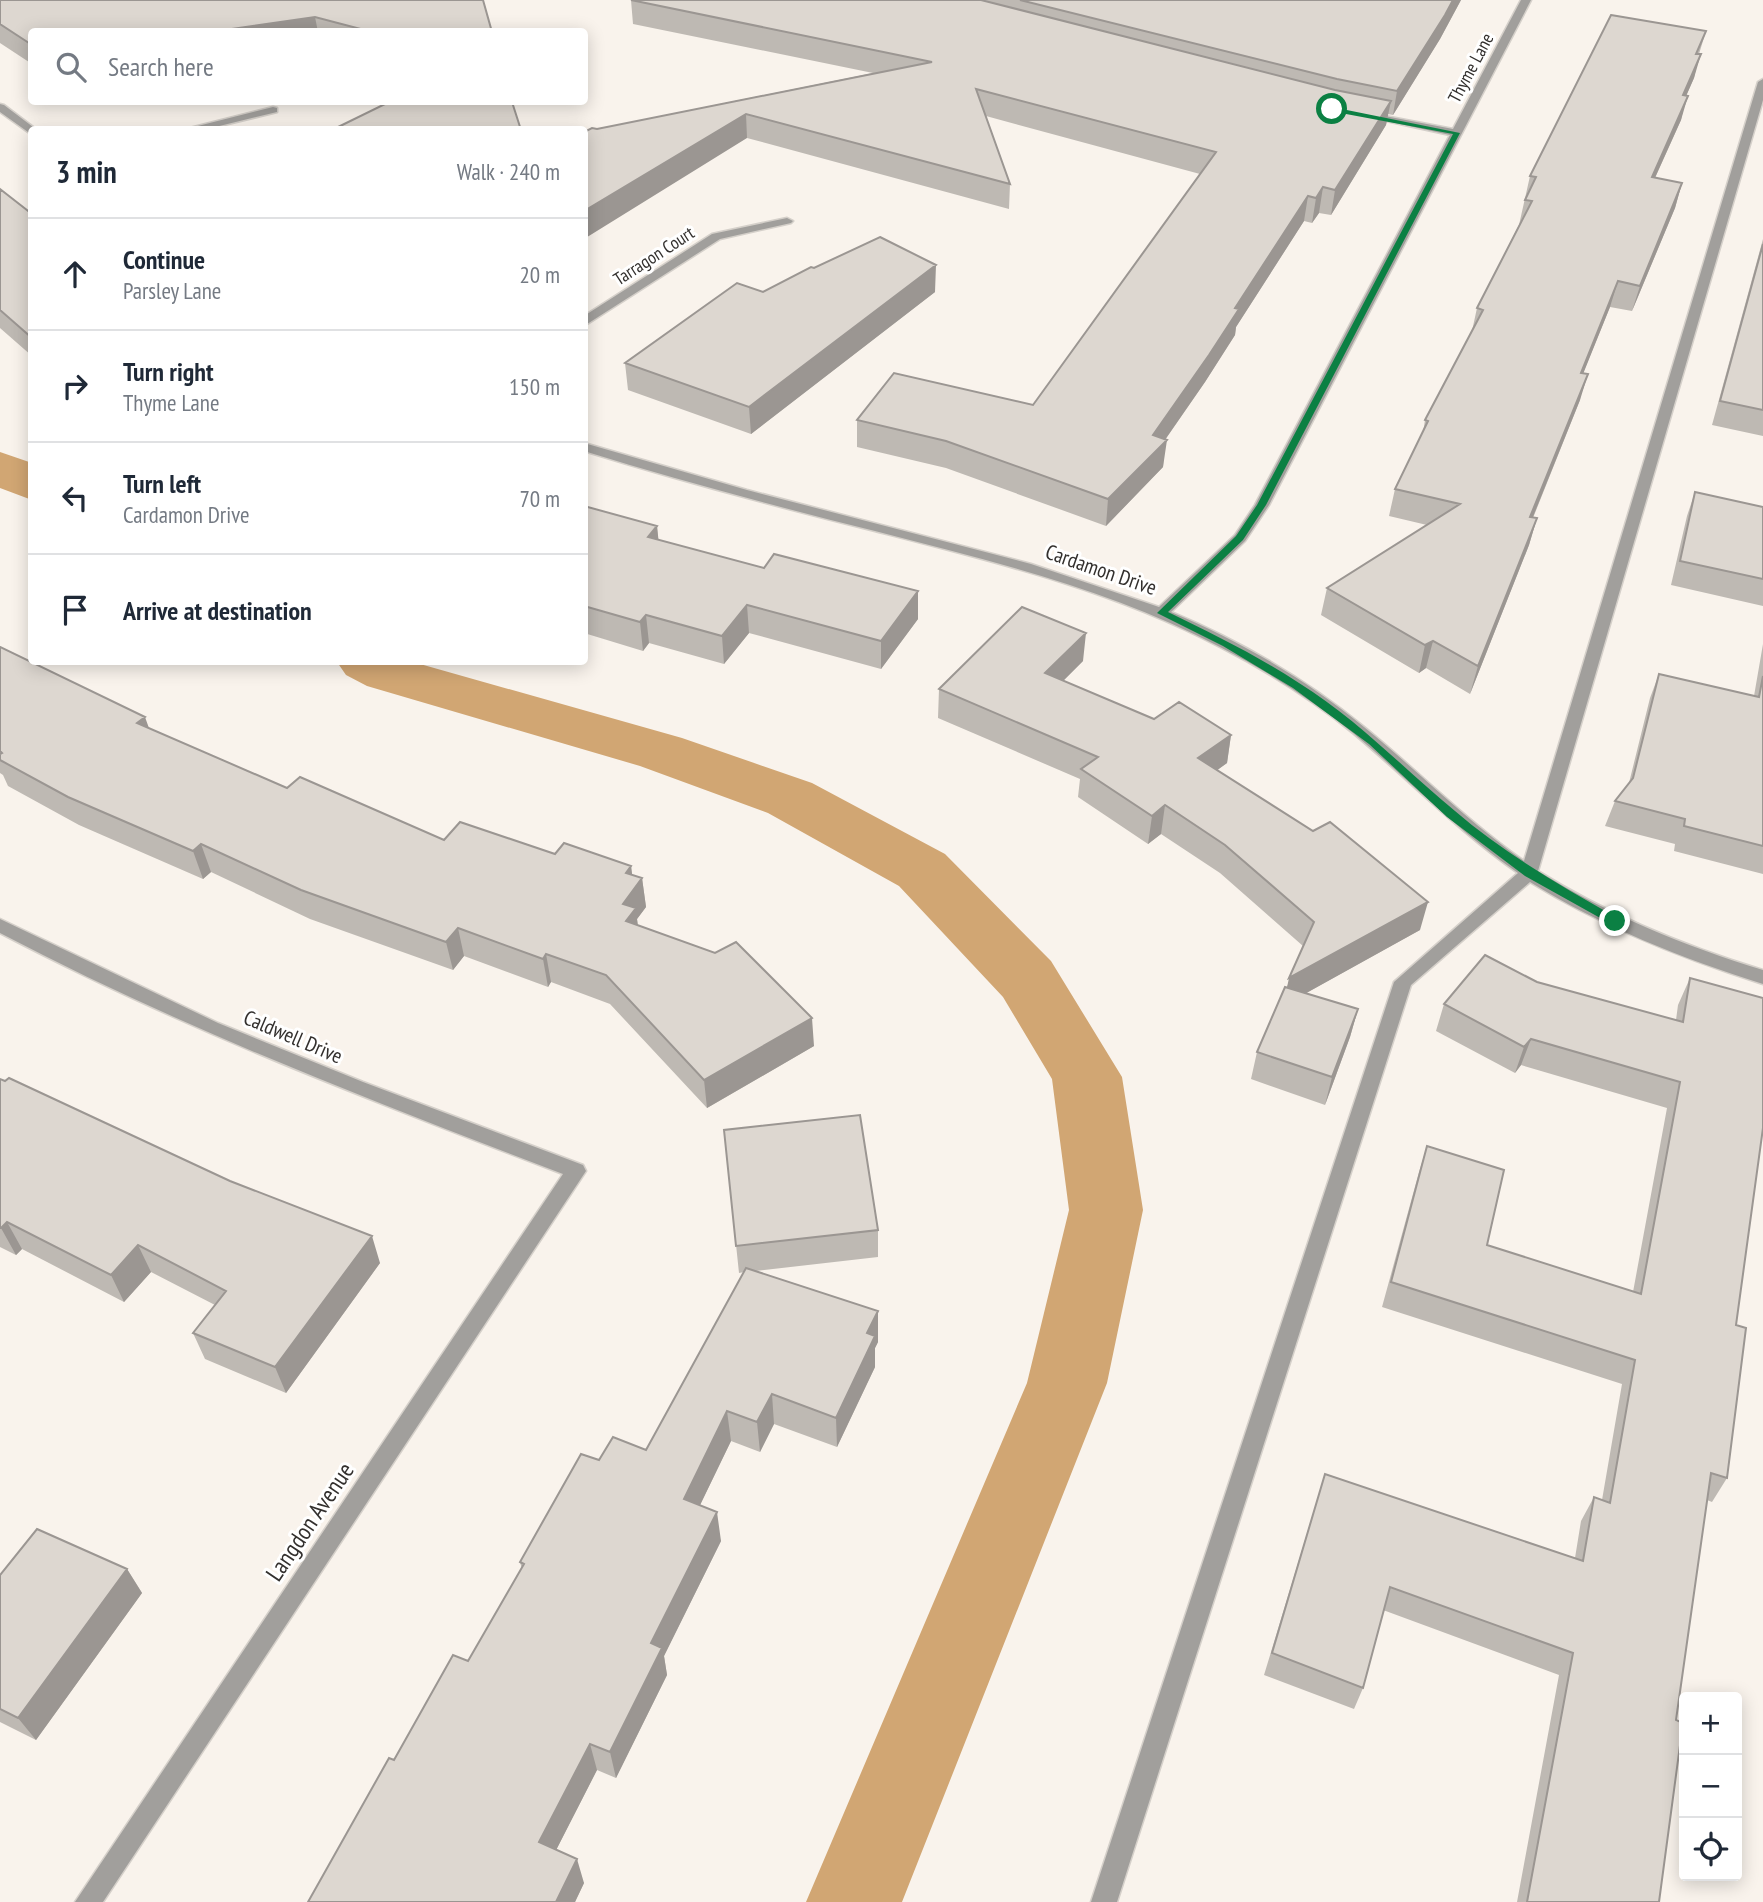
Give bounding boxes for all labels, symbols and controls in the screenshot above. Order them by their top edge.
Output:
search box [28,28,588,105]
street label: Thyme Lane [1443,29,1498,106]
icon: search [52,48,90,86]
text: Search here [108,50,214,83]
route start [1316,93,1347,124]
text: 3 min [56,152,117,191]
text: Walk · 240 m [457,157,560,186]
street label: Tarragon Court [609,221,698,290]
text: Continue [123,243,205,276]
icon: ahead [56,255,94,293]
text: 20 m [519,260,560,289]
text: Parsley Lane [123,276,221,305]
text: Turn right [123,355,214,388]
icon: right [56,367,94,405]
text: 150 m [509,372,560,401]
text: Thyme Lane [123,388,219,417]
text: Turn left [123,467,201,500]
icon: left [56,479,94,517]
text: 70 m [519,484,560,513]
text: Cardamon Drive [123,500,250,529]
street label: Cardamon Drive [1042,538,1160,601]
icon: arrive [56,591,94,629]
text: Arrive at destination [123,594,312,627]
route end [1599,905,1630,936]
street label: Caldwell Drive [240,1004,347,1069]
street label: Langdon Avenue [259,1456,361,1587]
map controls [1679,1692,1742,1881]
button: + [1679,1692,1742,1755]
button: − [1679,1755,1742,1818]
button: locate [1679,1818,1742,1881]

